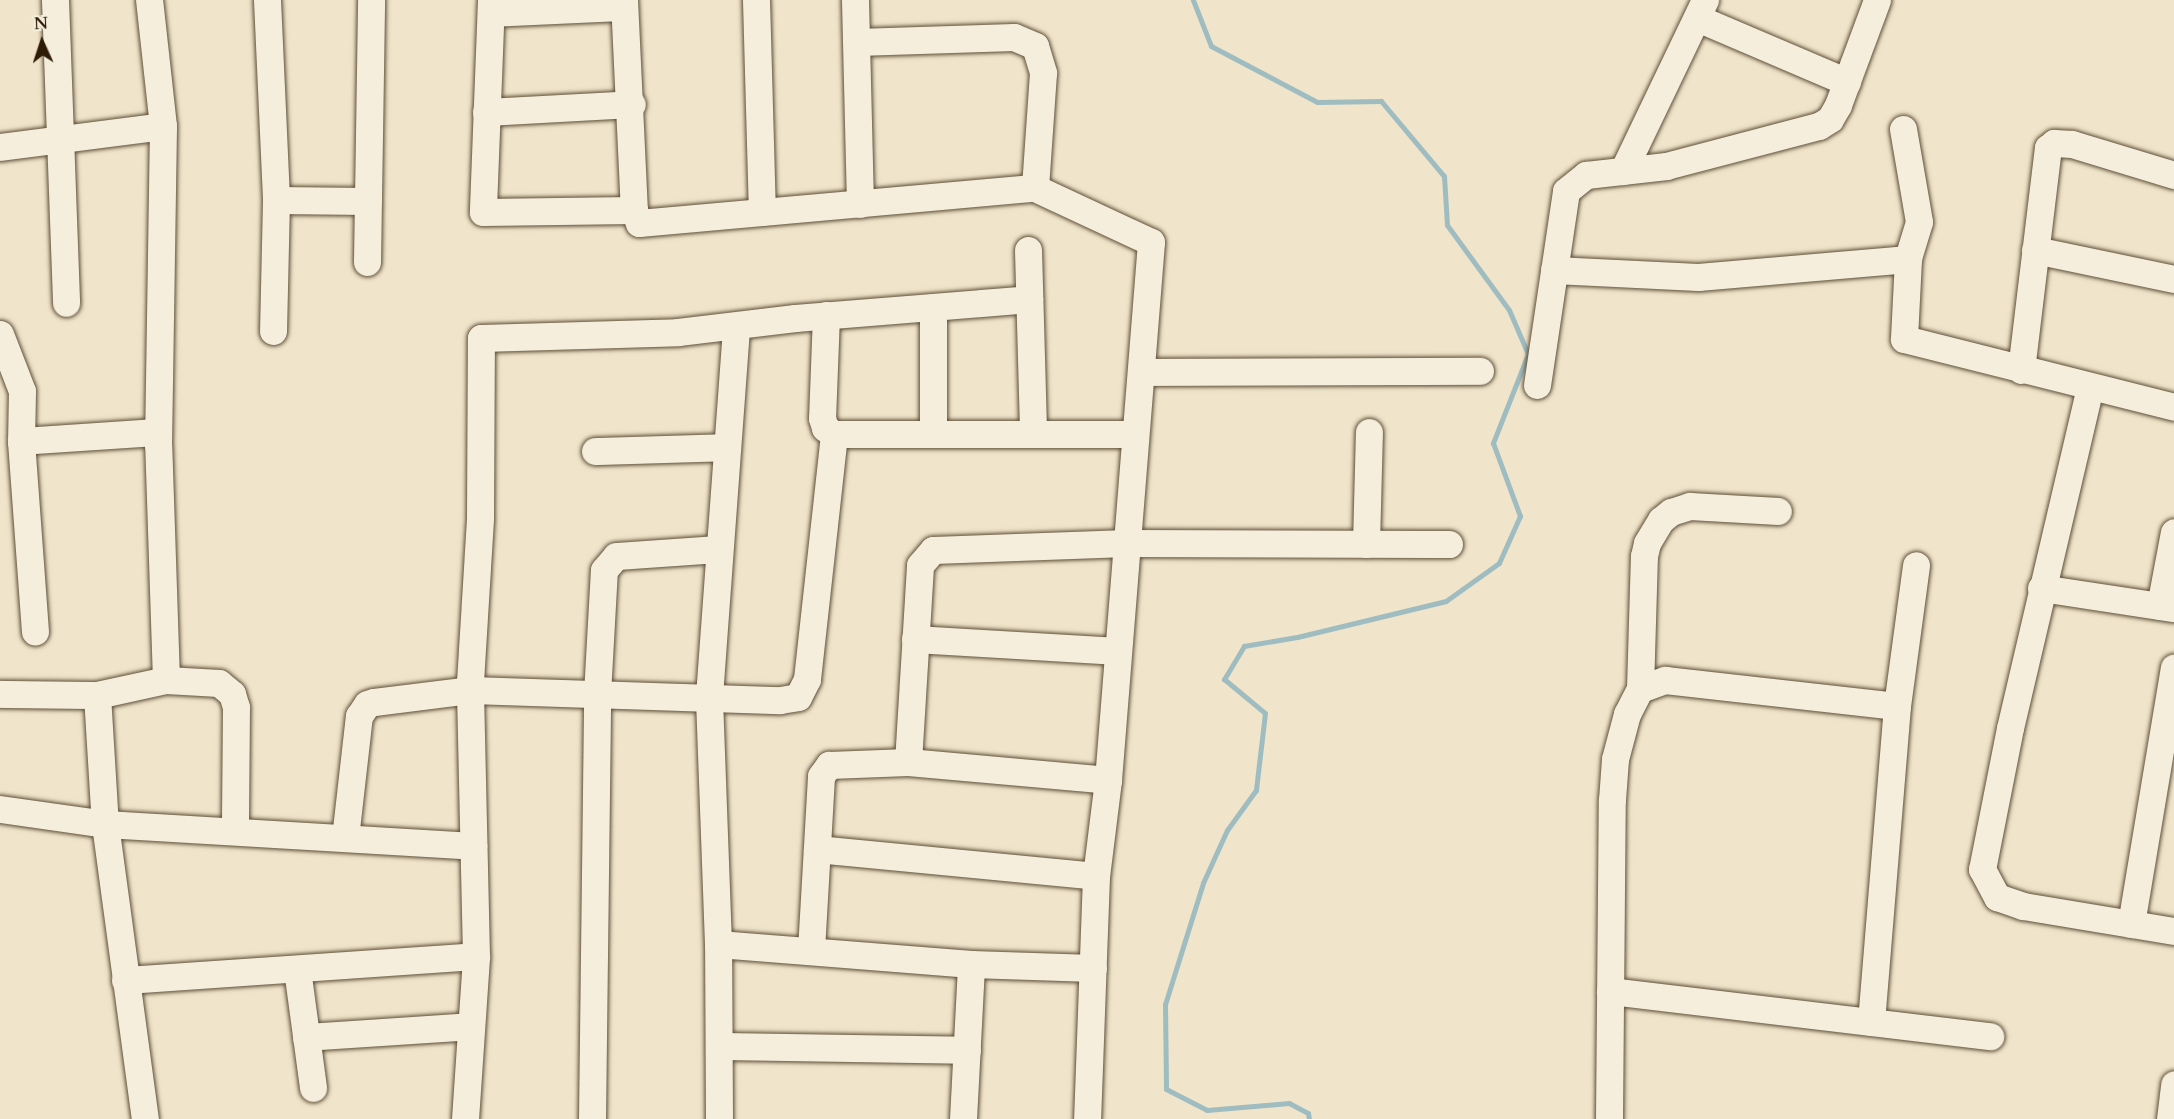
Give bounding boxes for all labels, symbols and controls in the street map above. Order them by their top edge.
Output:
north arrow [12,12,72,72]
text: N [34,13,49,35]

